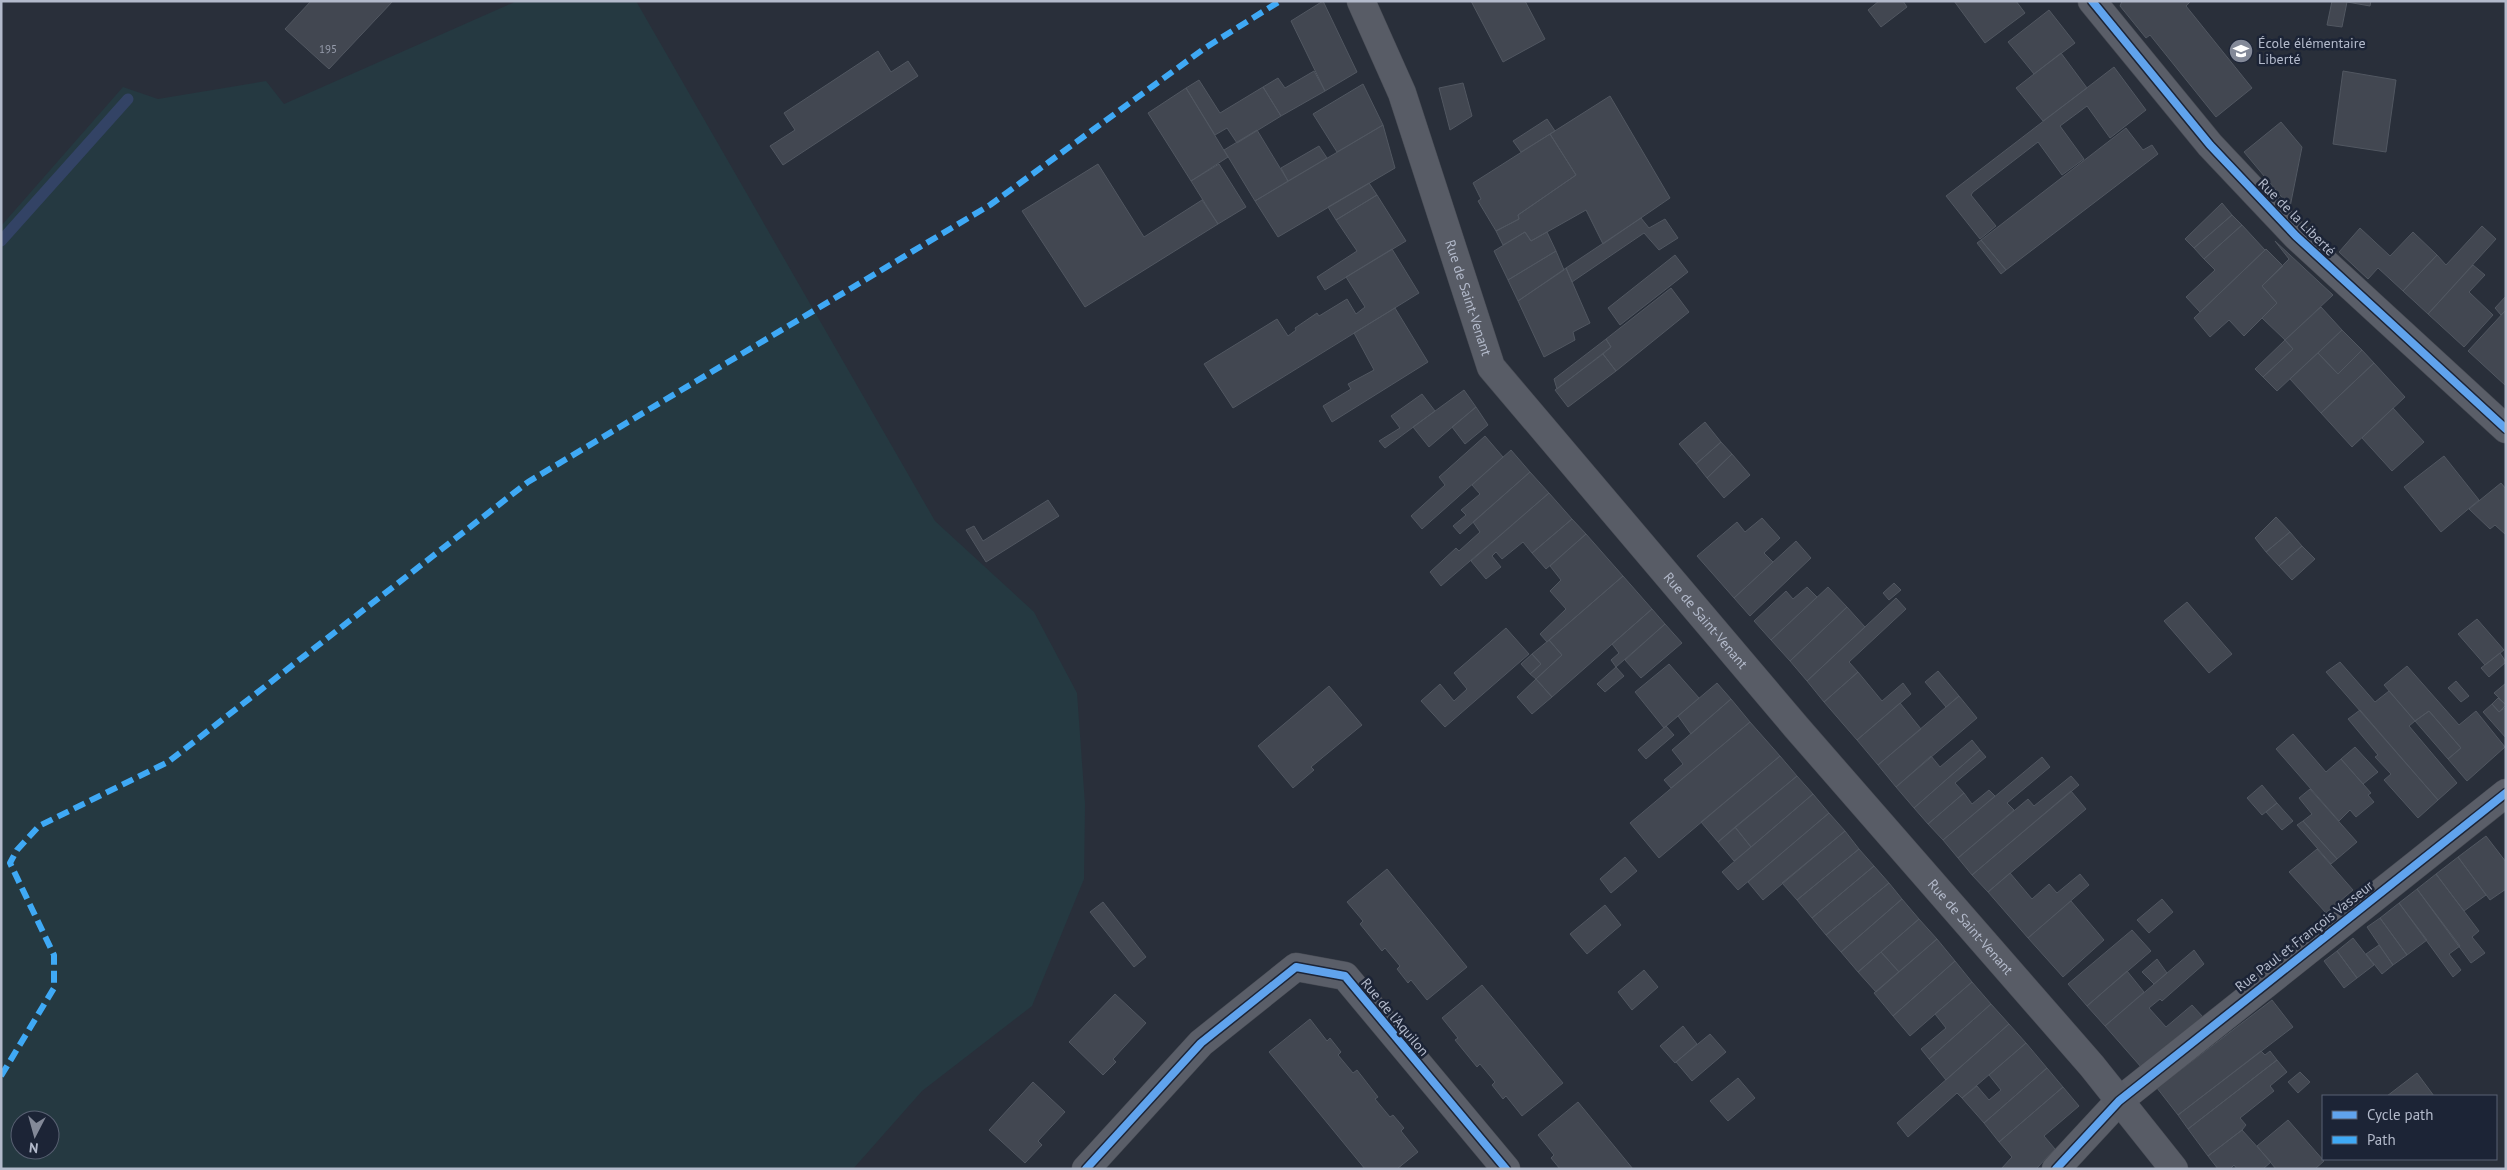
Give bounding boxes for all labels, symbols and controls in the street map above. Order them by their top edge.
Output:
place label: École élémentaire Liberté [2258,34,2366,68]
school or university icon: École élémentaire Liberté [2228,38,2254,64]
house number: 195 [319,42,337,56]
street label: Rue de la Liberté [2254,174,2340,260]
street label: Rue de Saint-Venant [1441,237,1496,358]
street label: Rue de Saint-Venant [1660,568,1752,673]
street label: Rue de Saint-Venant [1924,875,2017,979]
street label: Rue Paul et François Vasseur [2231,876,2377,996]
street label: Rue de l'Aquilon [1357,974,1433,1060]
legend [2322,1095,2497,1160]
text: Cycle path [2367,1105,2433,1124]
north arrow [10,1110,60,1160]
text: Path [2367,1130,2396,1149]
text: N [28,1138,39,1157]

